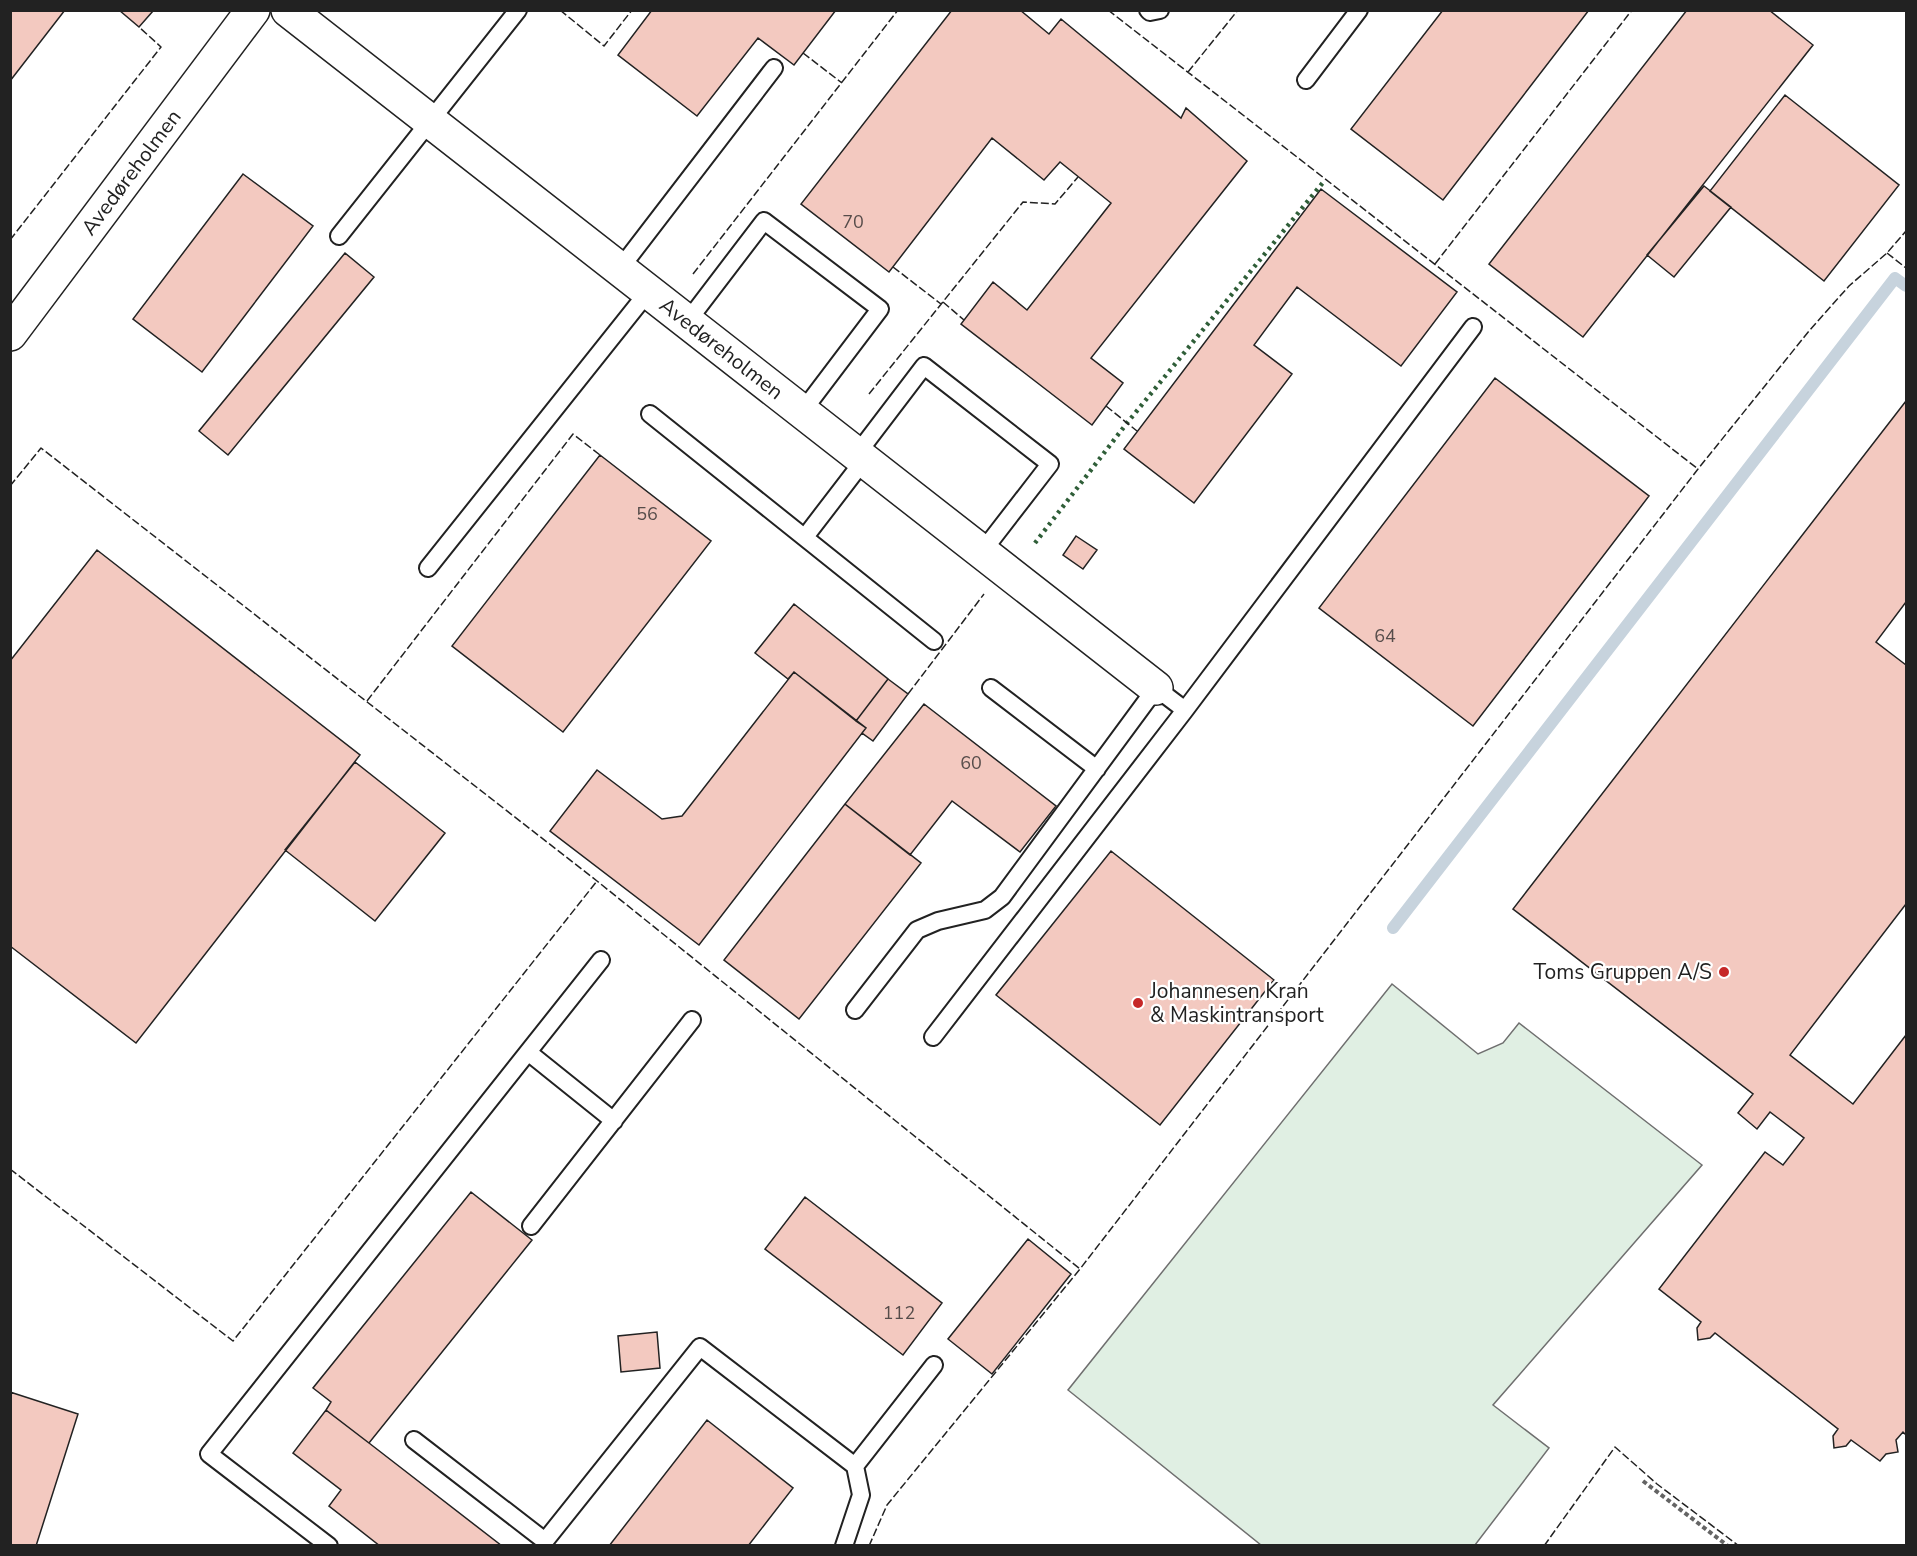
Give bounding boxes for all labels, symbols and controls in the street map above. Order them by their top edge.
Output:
street label: Avedøreholmen [75,104,187,241]
house number: 70 [842,210,864,234]
street label: Avedøreholmen [654,291,789,406]
house number: 56 [636,502,658,526]
house number: 64 [1374,624,1396,648]
house number: 60 [960,751,982,775]
place label: Toms Gruppen A/S [1533,958,1712,986]
marker: Toms Gruppen A/S [1717,965,1731,979]
place label: Johannesen Kran & Maskintransport [1149,977,1324,1029]
marker: Johannesen Kran & Maskintransport [1131,996,1145,1010]
house number: 112 [883,1301,915,1325]

